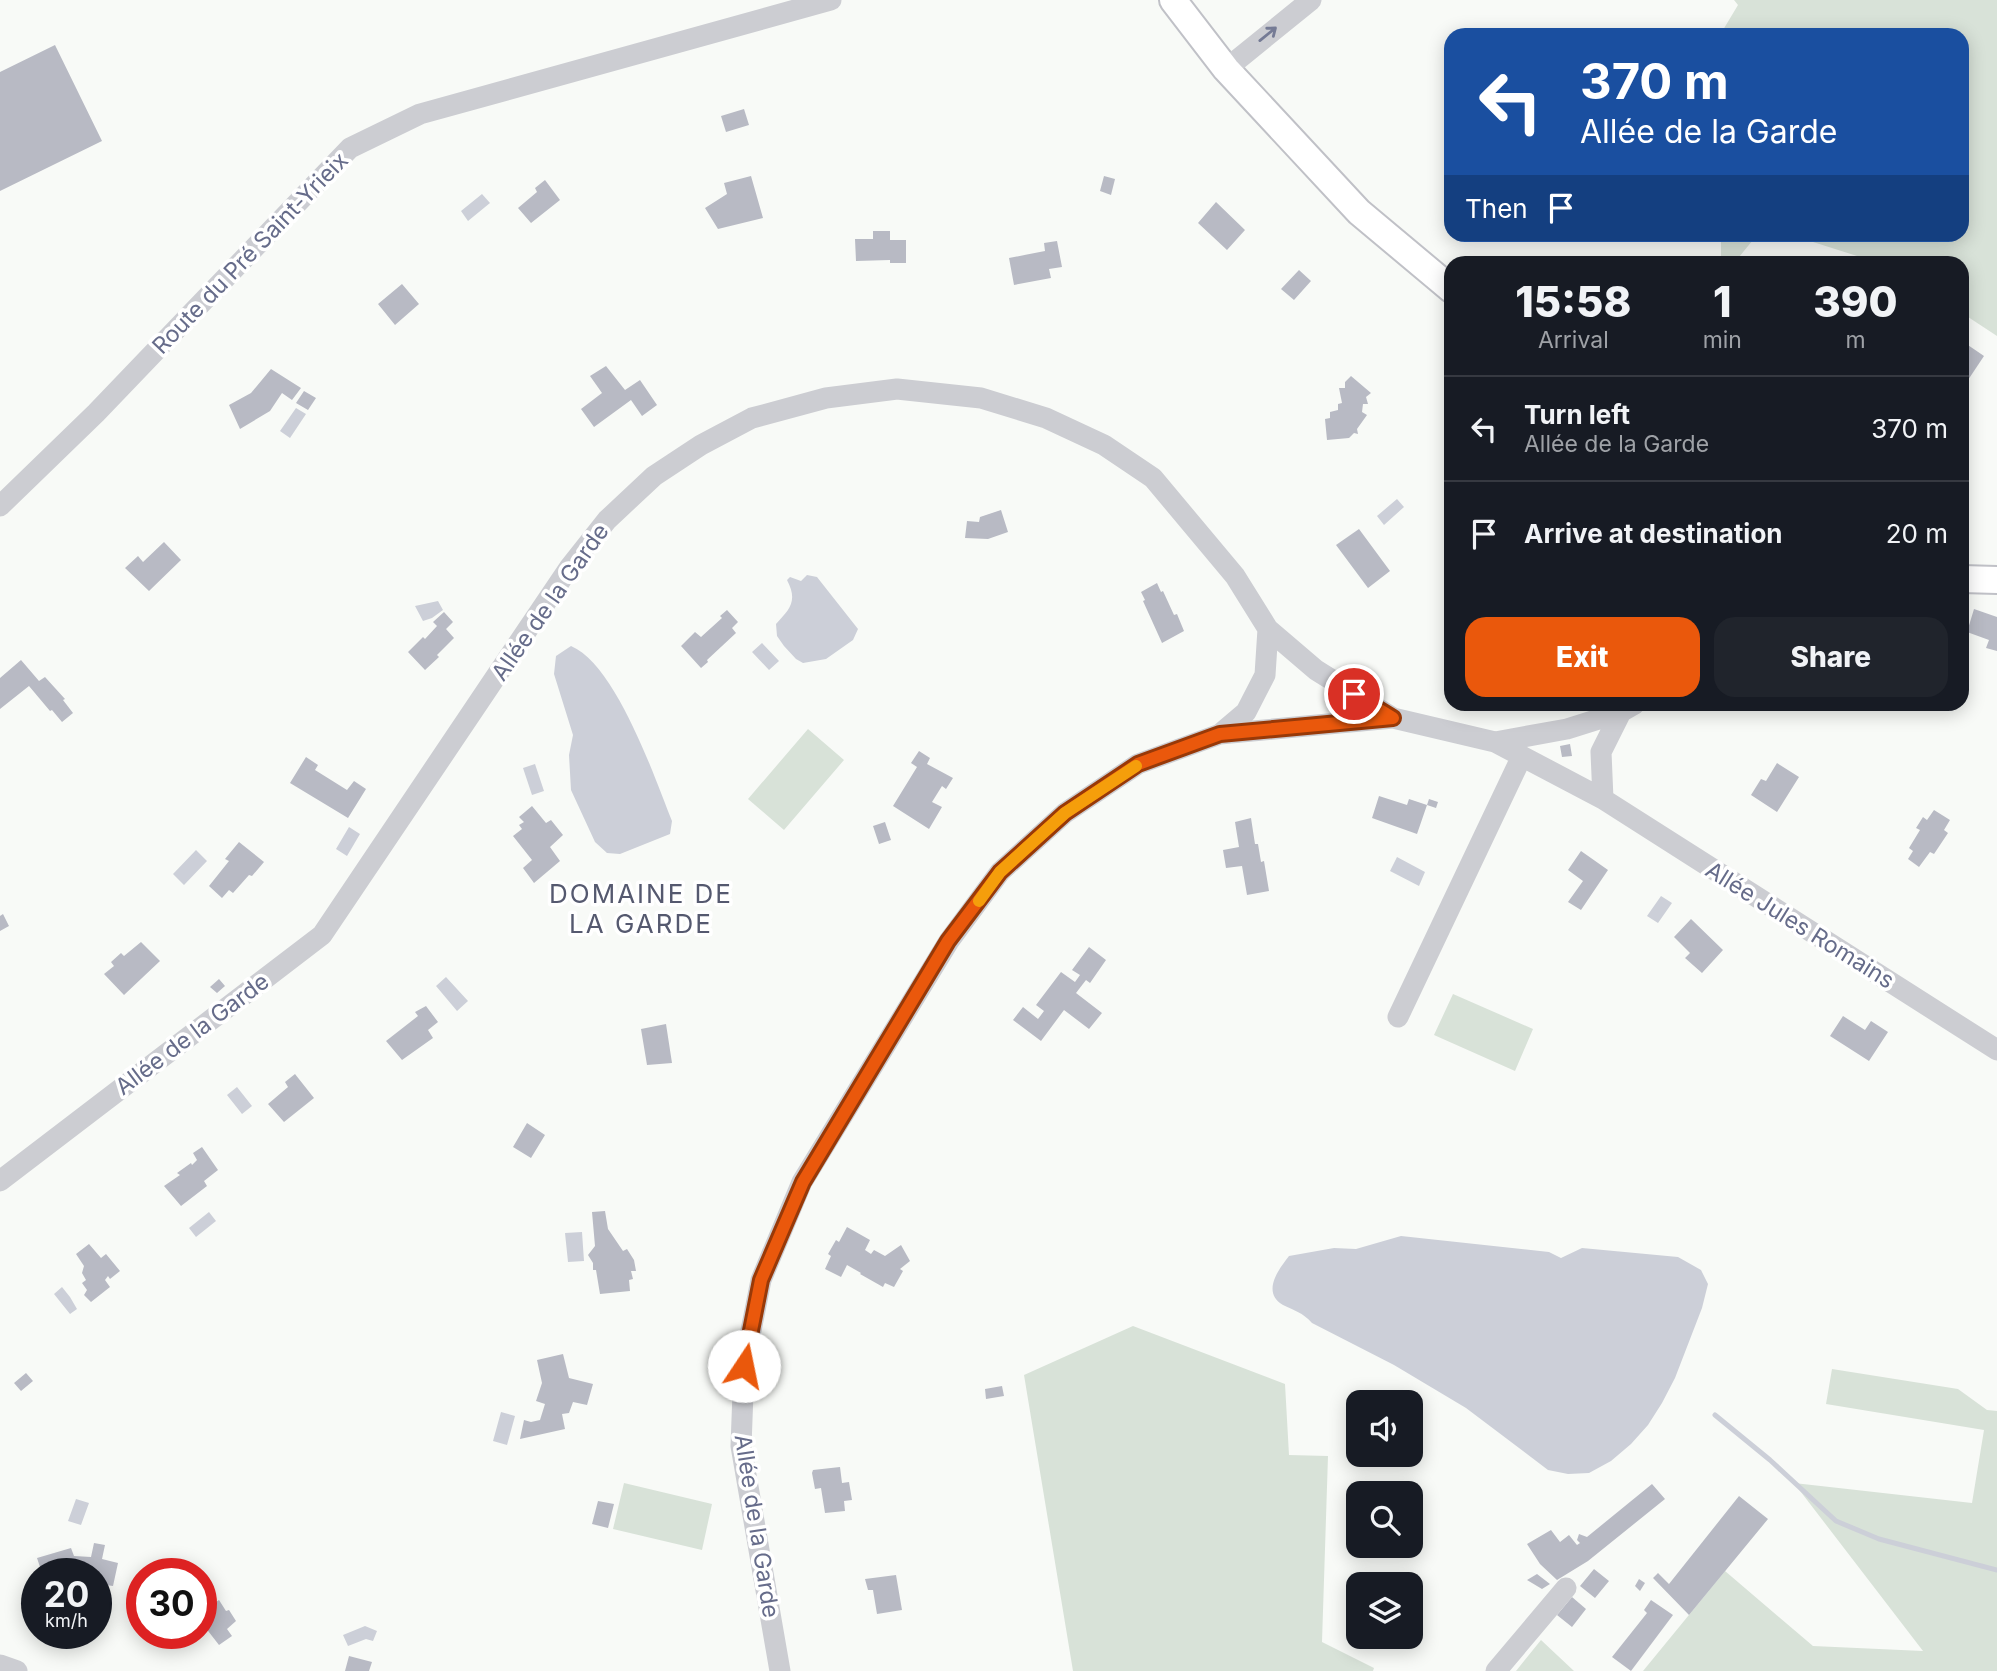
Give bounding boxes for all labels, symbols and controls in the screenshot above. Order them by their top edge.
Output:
one-way arrow [1259,27,1277,42]
text: 370 m [1580,52,1729,111]
icon: left [1465,56,1556,147]
text: Allée de la Garde [1580,112,1837,151]
street label: Route du Pré Saint-Yrieix [146,146,354,360]
icon: arrive [1542,189,1580,227]
text: Then [1465,193,1528,224]
text: 15:58 [1515,276,1631,327]
text: 1 [1713,276,1732,327]
text: 390 [1813,276,1898,327]
text: Arrival [1538,326,1609,354]
text: min [1703,326,1742,354]
text: m [1845,326,1866,354]
text: Turn left [1524,399,1630,430]
icon: left [1465,410,1503,448]
text: 370 m [1871,413,1948,444]
text: Allée de la Garde [1524,430,1709,458]
icon: arrive [1465,515,1503,553]
street label: Allée de la Garde [485,518,615,686]
text: Arrive at destination [1524,518,1783,549]
text: 20 m [1886,518,1948,549]
button: Exit [1465,617,1700,697]
button: Share [1714,617,1948,697]
pin [1324,664,1384,724]
icon: arrive [1335,675,1373,713]
street label: Allée Jules Romains [1700,856,1900,994]
district label: DOMAINE DE LA GARDE [549,878,733,939]
street label: Allée de la Garde [110,967,274,1101]
position arrow [707,1329,781,1403]
map controls [1346,1390,1423,1649]
button: sound [1346,1390,1423,1467]
street label: Allée de la Garde [729,1432,785,1620]
button: search [1346,1481,1423,1558]
speed limit sign: 30 [126,1558,217,1649]
button: layers [1346,1572,1423,1649]
text: 20 [44,1573,89,1615]
text: km/h [45,1610,88,1631]

